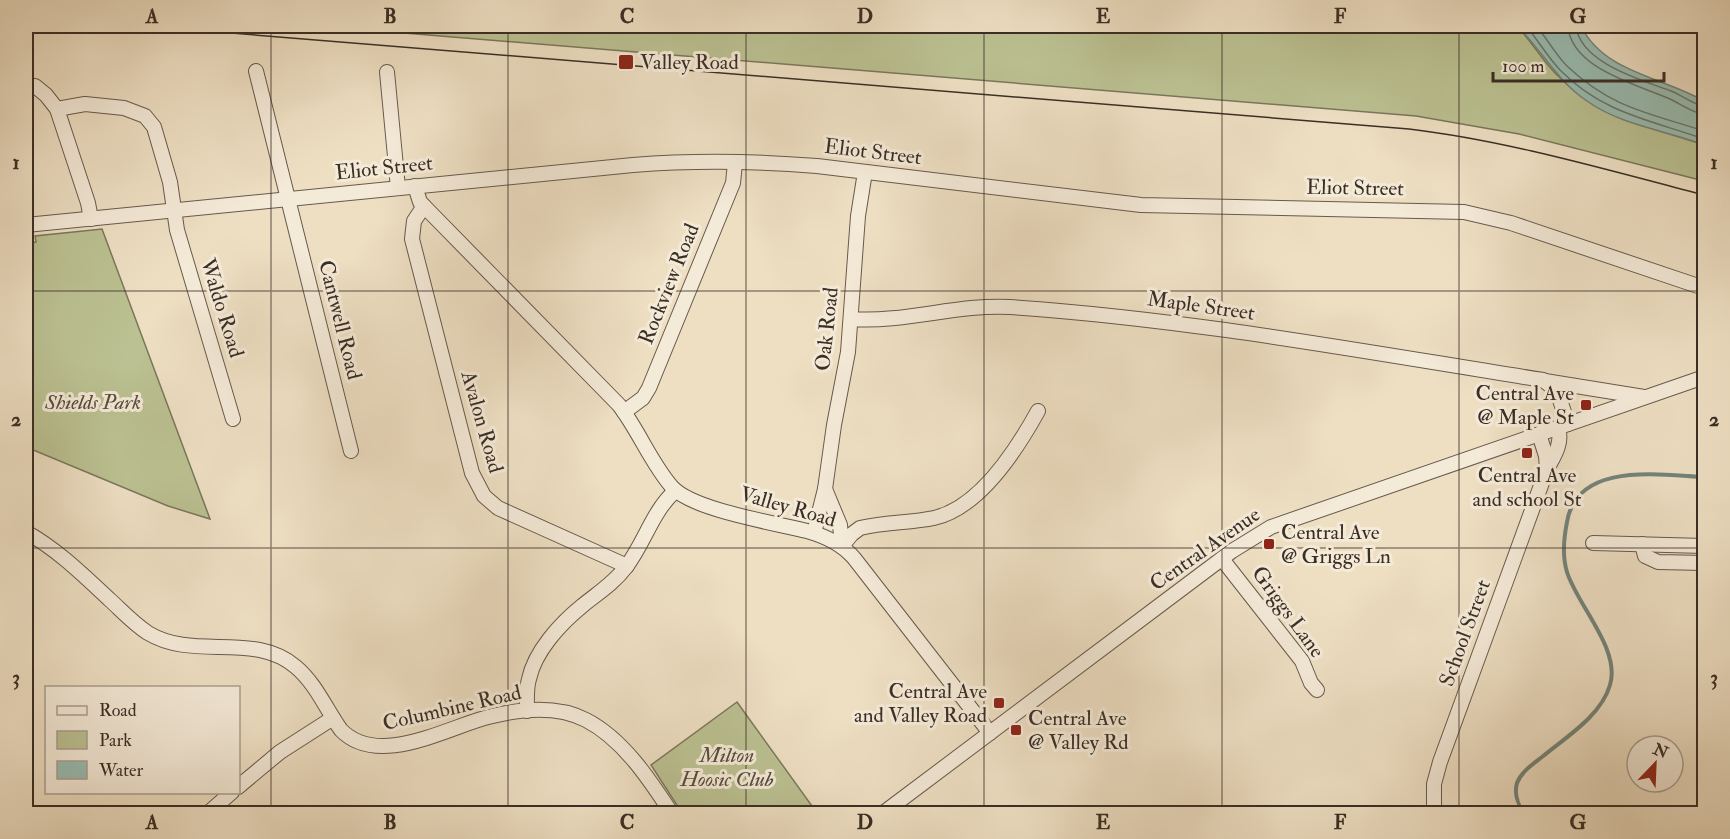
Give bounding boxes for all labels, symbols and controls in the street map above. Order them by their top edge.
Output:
text: A [145,4,159,29]
text: B [383,4,397,29]
text: C [620,4,634,29]
text: D [857,4,873,29]
text: E [1096,4,1111,29]
text: F [1334,4,1347,29]
text: G [1570,4,1587,29]
scale bar [1493,45,1664,83]
place label: Valley Road [640,49,739,76]
marker: Valley Road [617,53,635,71]
text: 100 m [1502,55,1545,78]
street label: Eliot Street [823,133,923,171]
street label: Eliot Street [334,149,434,187]
text: 1 [12,150,20,175]
text: 1 [1710,150,1718,175]
street label: Eliot Street [1306,174,1404,202]
street label: Rockview Road [633,219,706,348]
street label: Waldo Road [194,254,250,361]
street label: Cantwell Road [312,257,368,383]
street label: Oak Road [809,285,845,372]
street label: Maple Street [1145,285,1257,327]
street label: Avalon Road [454,367,510,477]
place label: Central Ave @ Maple St [1476,380,1574,431]
park label: Shields Park [44,389,141,416]
marker: Central Ave @ Maple St [1579,398,1593,412]
text: 2 [11,407,21,432]
text: 2 [1709,407,1719,432]
marker: Central Ave and school St [1520,446,1534,460]
place label: Central Ave and school St [1472,462,1582,513]
street label: Valley Road [737,480,840,534]
street label: Central Avenue [1145,501,1266,597]
place label: Central Ave @ Griggs Ln [1281,519,1391,570]
marker: Central Ave @ Griggs Ln [1262,537,1276,551]
street label: Griggs Lane [1246,561,1330,663]
street label: School Street [1433,576,1497,690]
text: 3 [12,665,20,690]
text: 3 [1710,665,1718,690]
place label: Central Ave and Valley Road [854,678,988,729]
street label: Columbine Road [380,679,525,737]
legend [45,686,240,794]
marker: Central Ave and Valley Road [992,696,1006,710]
text: Road [99,699,137,722]
place label: Central Ave @ Valley Rd [1028,705,1129,756]
marker: Central Ave @ Valley Rd [1009,723,1023,737]
text: Park [99,729,132,752]
north arrow [1625,734,1685,794]
text: N [1649,739,1672,763]
park label: Milton Hoosic Club [680,742,774,793]
text: Water [98,759,143,782]
text: A [145,810,159,835]
text: B [383,810,397,835]
text: C [620,810,634,835]
text: D [857,810,873,835]
text: E [1096,810,1111,835]
text: F [1334,810,1347,835]
text: G [1570,810,1587,835]

